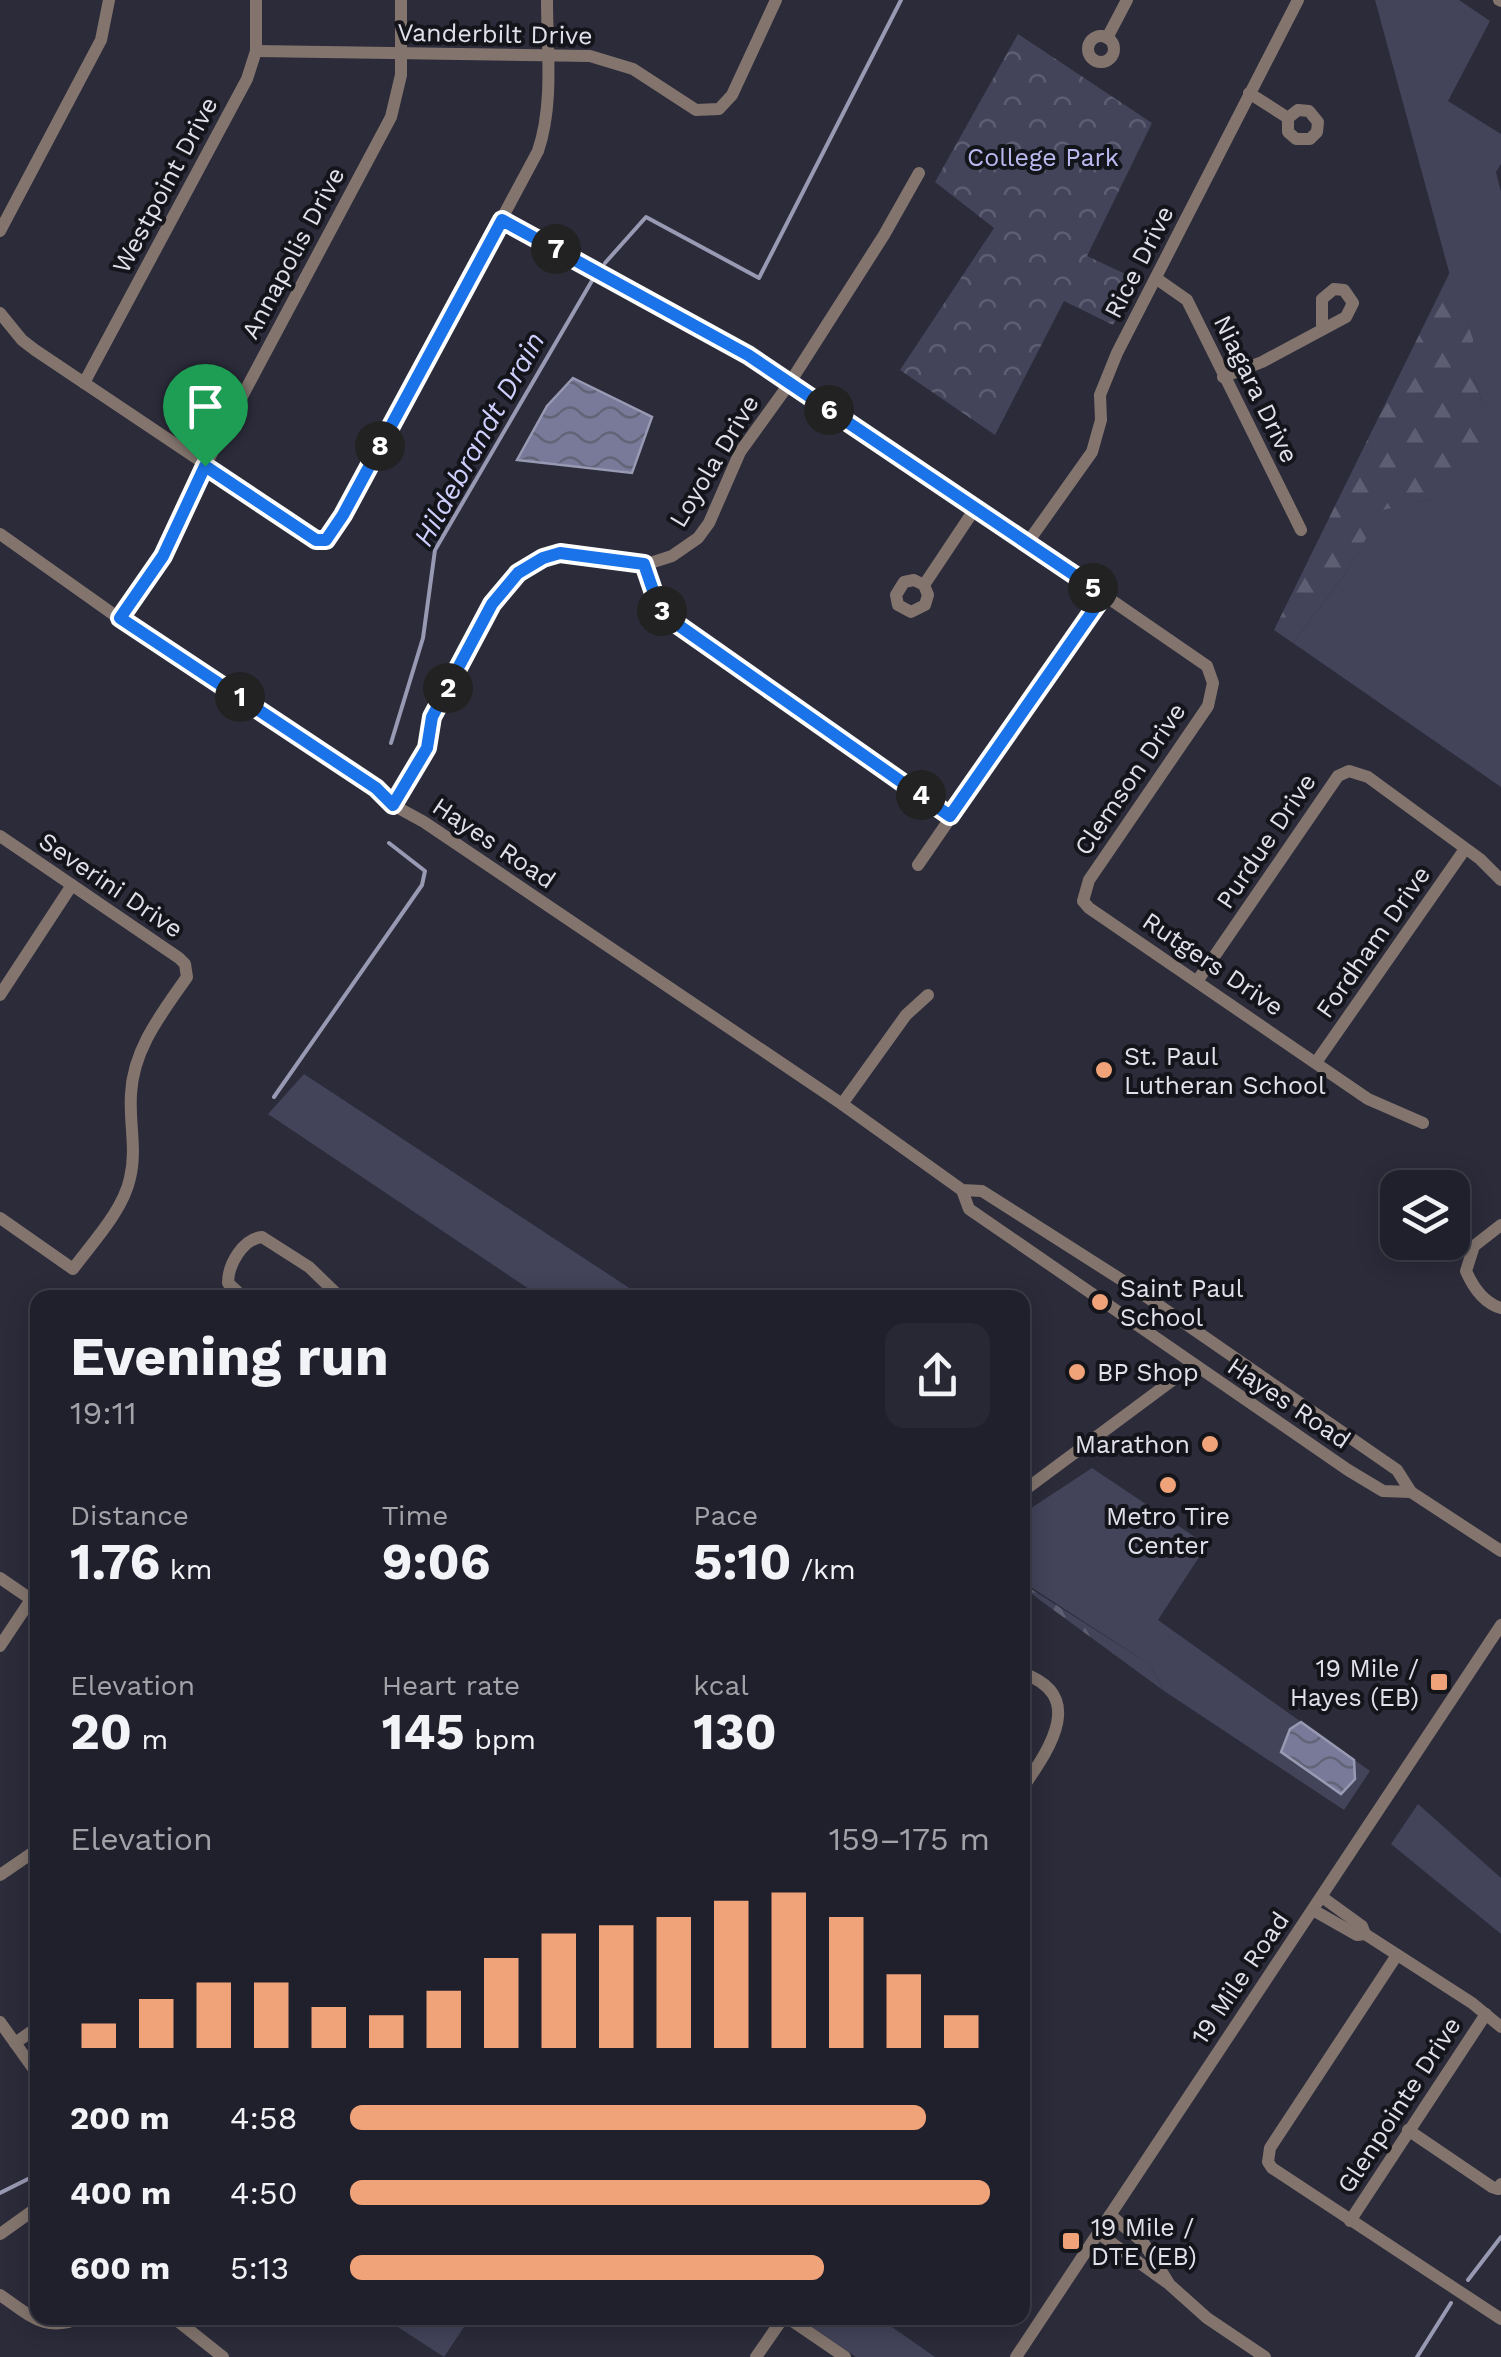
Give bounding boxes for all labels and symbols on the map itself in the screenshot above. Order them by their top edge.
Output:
street label: Vanderbilt Drive [397,18,593,50]
street label: Westpoint Drive [106,92,224,278]
park label: College Park [967,143,1119,172]
street label: Annapolis Drive [235,162,351,344]
street label: Rice Drive [1098,201,1180,323]
pin: 7 [531,224,581,274]
street label: Niagara Drive [1208,310,1304,468]
water label: Hildebrandt Drain [406,326,552,552]
pin [163,364,248,467]
pin: 6 [804,385,854,435]
street label: Loyola Drive [663,390,765,532]
pin: 8 [355,421,405,471]
pin: 5 [1068,563,1118,613]
pin: 3 [637,586,687,636]
pin: 2 [423,663,473,713]
pin: 1 [215,672,265,722]
street label: Clemson Drive [1068,697,1192,861]
street label: Purdue Drive [1210,768,1322,914]
pin: 4 [896,770,946,820]
street label: Hayes Road [427,791,561,895]
street label: Severini Drive [34,826,188,944]
street label: Fordham Drive [1310,861,1436,1023]
street label: Rutgers Drive [1137,906,1289,1022]
place label: St. Paul Lutheran School [1124,1042,1326,1100]
marker: St. Paul Lutheran School [1093,1059,1115,1081]
place label: Saint Paul School [1120,1274,1244,1332]
marker: Saint Paul School [1089,1291,1111,1313]
street label: Hayes Road [1222,1351,1356,1455]
place label: BP Shop [1097,1358,1199,1387]
marker: BP Shop [1066,1361,1088,1383]
place label: Marathon [1075,1430,1190,1459]
marker: Marathon [1199,1433,1221,1455]
marker: Metro Tire Center [1157,1474,1179,1496]
place label: Metro Tire Center [1106,1502,1230,1560]
place label: 19 Mile / Hayes (EB) [1290,1654,1419,1712]
marker: 19 Mile / Hayes (EB) [1428,1671,1450,1693]
street label: 19 Mile Road [1185,1906,1295,2050]
street label: Glenpointe Drive [1331,2012,1467,2198]
place label: 19 Mile / DTE (EB) [1091,2213,1197,2271]
marker: 19 Mile / DTE (EB) [1060,2230,1082,2252]

